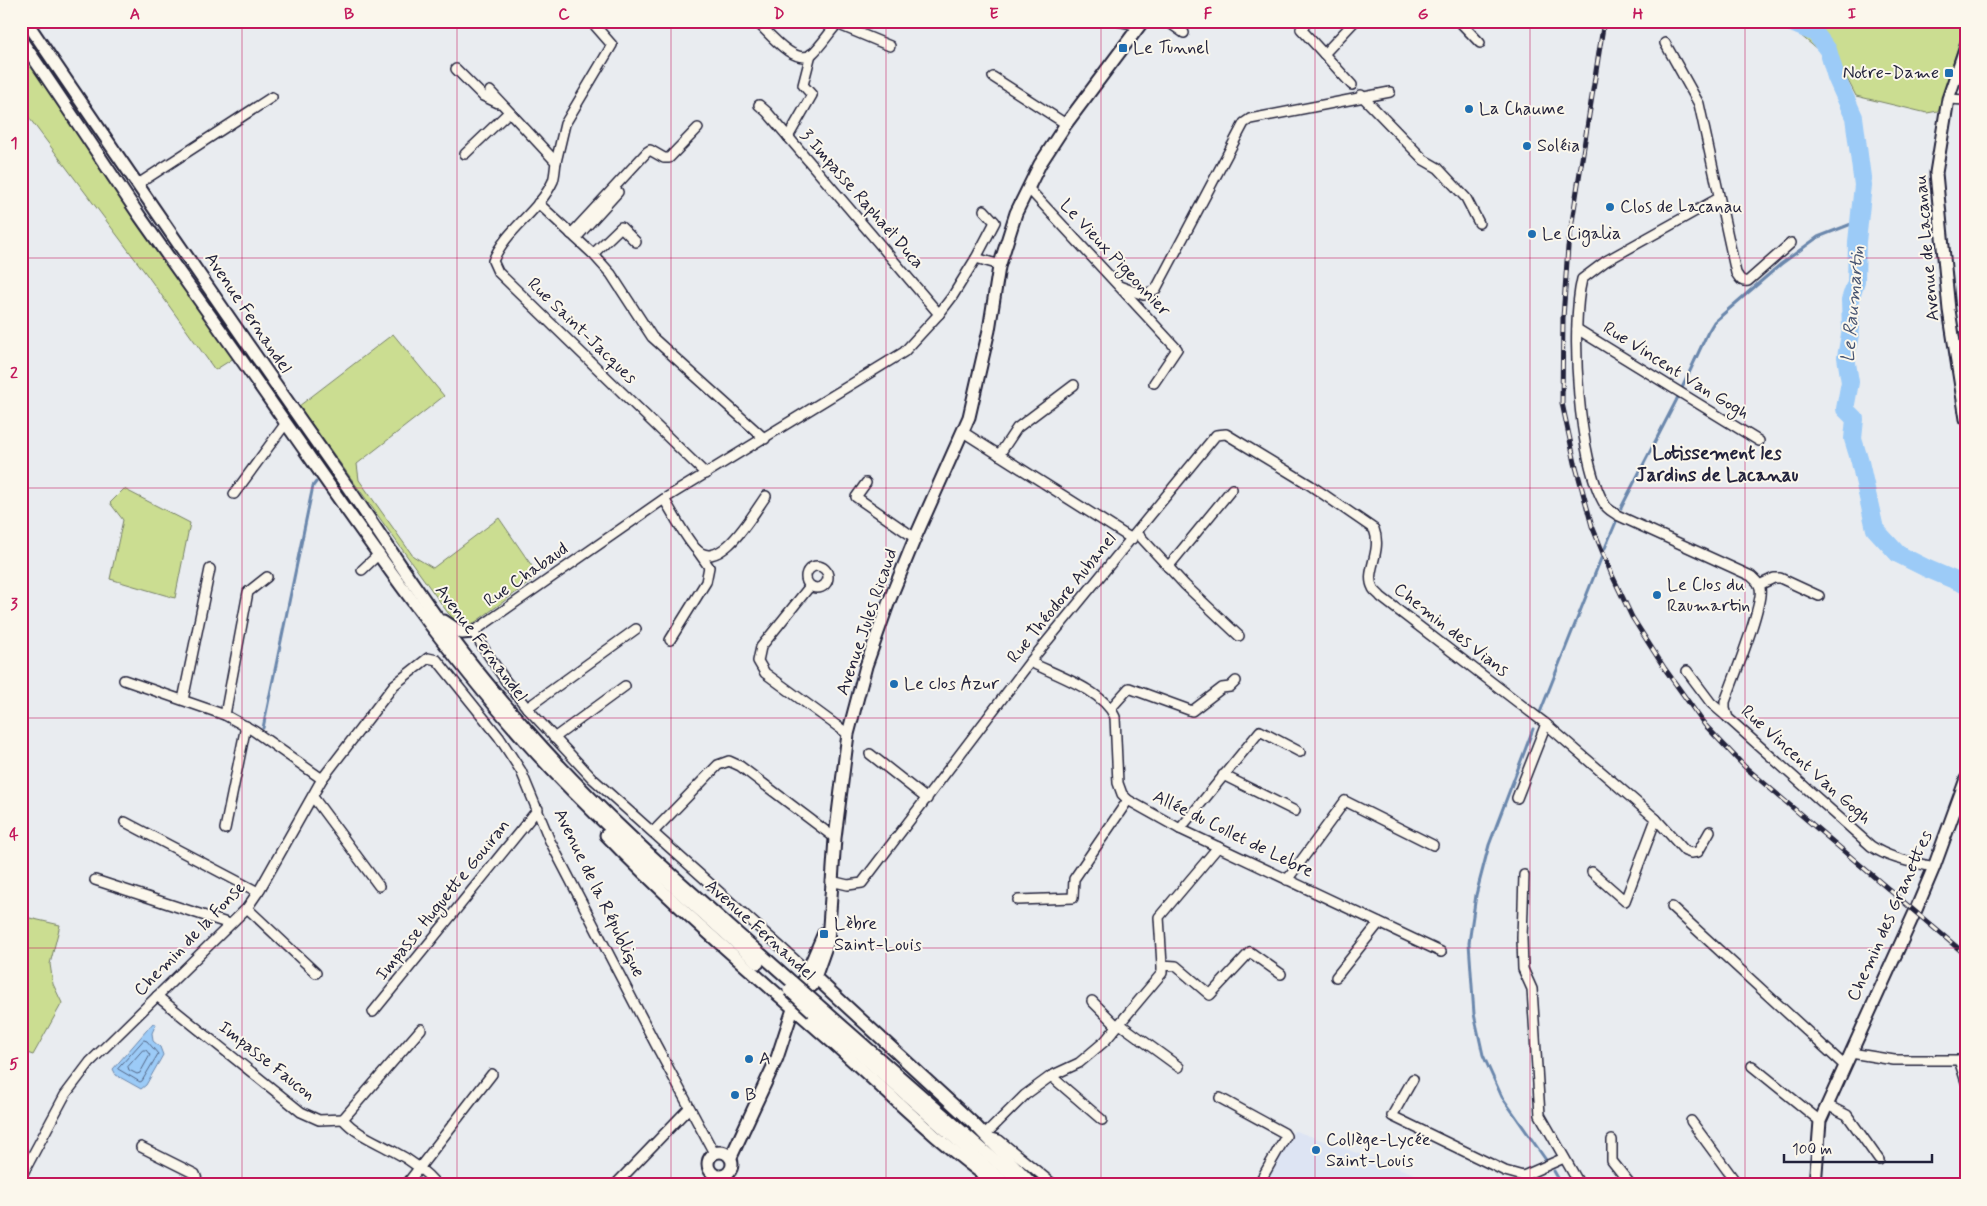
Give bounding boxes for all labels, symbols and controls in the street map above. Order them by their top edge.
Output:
text: A [130,4,140,25]
text: B [344,4,354,25]
text: C [558,4,570,25]
text: D [773,4,785,25]
text: E [989,4,999,25]
text: F [1204,4,1213,25]
text: G [1418,4,1429,25]
text: H [1633,4,1644,25]
text: I [1848,4,1857,25]
place label: Le Tunnel [1133,36,1209,60]
marker: Le Tunnel [1117,42,1129,54]
place label: Notre-Dame [1843,61,1939,85]
marker: Notre-Dame [1943,67,1955,79]
place label: La Chaume [1479,97,1565,121]
marker: La Chaume [1463,103,1475,115]
street label: 3 Impasse Raphaël Duca [795,124,929,274]
text: 1 [10,133,18,154]
place label: Soléia [1537,134,1580,158]
marker: Soléia [1521,140,1533,152]
street label: Avenue de Lacanau [1909,174,1945,322]
street label: Le Vieux Pigeonnier [1054,194,1176,323]
place label: Clos de Lacanau [1620,195,1742,219]
marker: Clos de Lacanau [1604,201,1616,213]
place label: Le Cigalia [1542,222,1621,247]
marker: Le Cigalia [1526,228,1538,240]
water label: Le Raumartin [1835,245,1871,363]
street label: Avenue Fernandel [199,248,297,378]
street label: Rue Saint-Jacques [522,272,642,390]
street label: Rue Vincent Van Gogh [1598,316,1754,427]
text: 2 [10,363,18,384]
district label: Lotissement les Jardins de Lacanau [1636,441,1799,488]
street label: Rue Théodore Aubanel [1002,528,1122,668]
street label: Rue Chabaud [479,537,573,613]
street label: Avenue Jules Ricaud [831,545,903,699]
place label: Le Clos du Raumartin [1667,573,1750,618]
street label: Chemin des Vians [1388,577,1514,683]
street label: Avenue Fernandel [429,580,533,706]
marker: Le Clos du Raumartin [1651,589,1663,601]
text: 3 [10,594,18,615]
place label: Le clos Azur [904,672,1000,696]
marker: Le clos Azur [888,678,900,690]
street label: Rue Vincent Van Gogh [1735,700,1877,831]
street label: Allée du Collet de Lebre [1149,785,1317,883]
street label: Avenue de la République [548,805,650,981]
street label: Impasse Huguette Gouiran [370,814,516,986]
text: 4 [9,824,19,845]
street label: Chemin des Granettes [1841,827,1939,1005]
street label: Avenue Fernandel [700,874,820,986]
street label: Chemin de la Fonse [129,876,251,1002]
place label: Lèbre Saint-Louis [834,912,922,957]
marker: Lèbre Saint-Louis [818,928,830,940]
street label: Impasse Faucon [214,1016,320,1106]
place label: A [759,1047,771,1071]
marker: A [743,1053,755,1065]
text: 5 [9,1054,19,1075]
place label: B [745,1083,756,1107]
marker: B [729,1089,741,1101]
place label: Collège-Lycée Saint-Louis [1326,1128,1431,1173]
scale bar [1784,1131,1932,1163]
text: 100 m [1792,1140,1832,1160]
marker: Collège-Lycée Saint-Louis [1310,1144,1322,1156]

